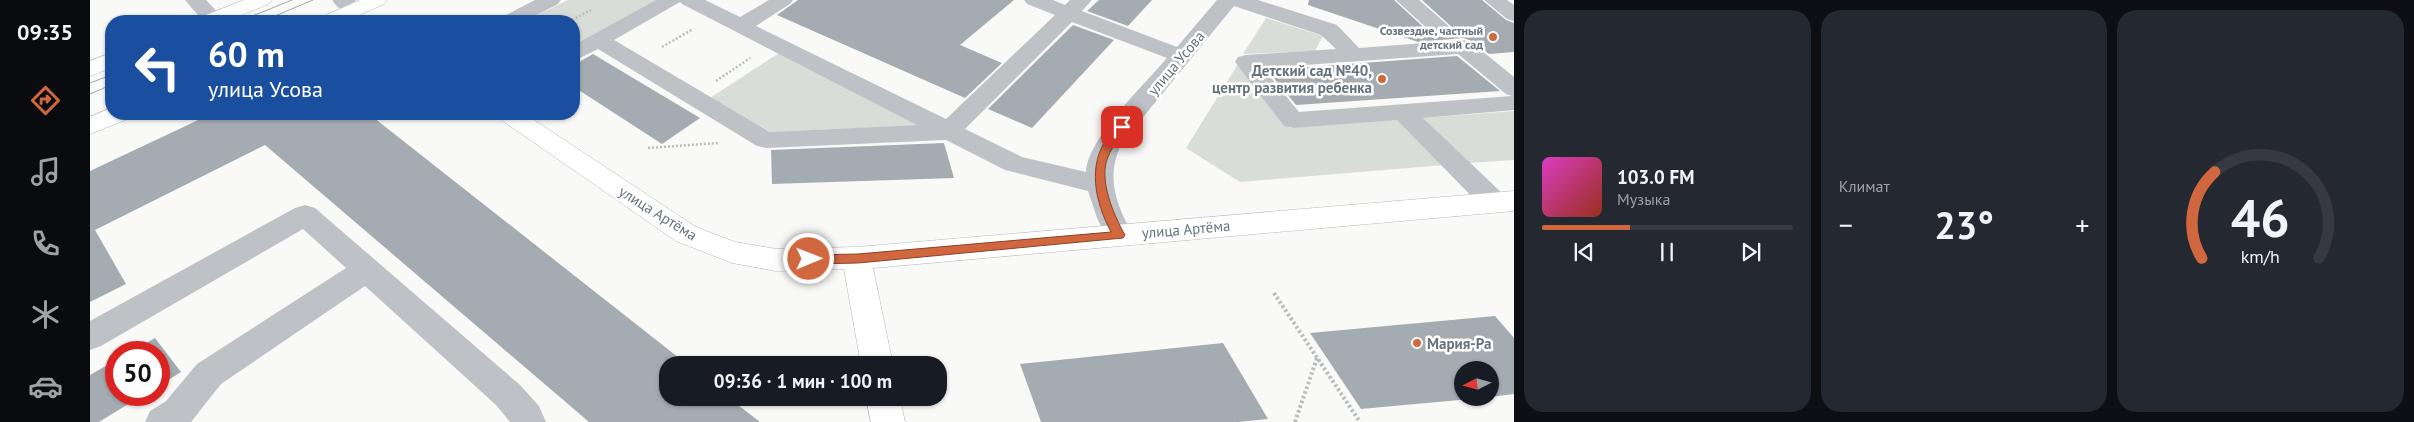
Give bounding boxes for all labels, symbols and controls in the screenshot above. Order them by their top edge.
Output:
text: 09:35 [17,18,73,46]
place label: Созвездие, частный детский сад [1380,23,1483,52]
street label: улица Усова [1144,27,1208,99]
text: 60 m [208,31,285,77]
marker: Созвездие, частный детский сад [1487,31,1499,43]
icon: left [125,35,190,100]
place label: Детский сад №40, центр развития ребенка [1212,61,1372,97]
marker: Детский сад №40, центр развития ребенка [1376,73,1388,85]
text: улица Усова [208,75,323,103]
icon: directions [28,83,63,118]
pin [1101,106,1143,148]
icon: arrive [1108,113,1136,141]
icon: music [28,154,63,189]
text: 103.0 FM [1617,165,1694,189]
text: Климат [1839,176,1890,196]
street label: улица Артёма [615,181,701,245]
text: 46 [2231,184,2290,251]
text: Музыка [1617,189,1670,209]
text: 23° [1934,200,1994,249]
text: − [1839,206,1853,243]
text: + [2075,206,2089,243]
street label: улица Артёма [1141,216,1231,242]
icon: phone [28,226,63,261]
position arrow [782,232,834,284]
icon: previous [1570,238,1598,266]
icon: pause [1653,238,1681,266]
icon: next [1737,238,1765,266]
text: km/h [2241,245,2280,268]
icon: climate [28,297,63,332]
place label: Мария-Ра [1427,334,1491,353]
marker: Мария-Ра [1411,337,1423,349]
speed limit sign: 50 [105,341,170,406]
north arrow [1454,361,1499,406]
map controls [1454,361,1499,406]
icon: car [28,369,63,404]
text: 09:36 · 1 мин · 100 m [714,369,892,393]

